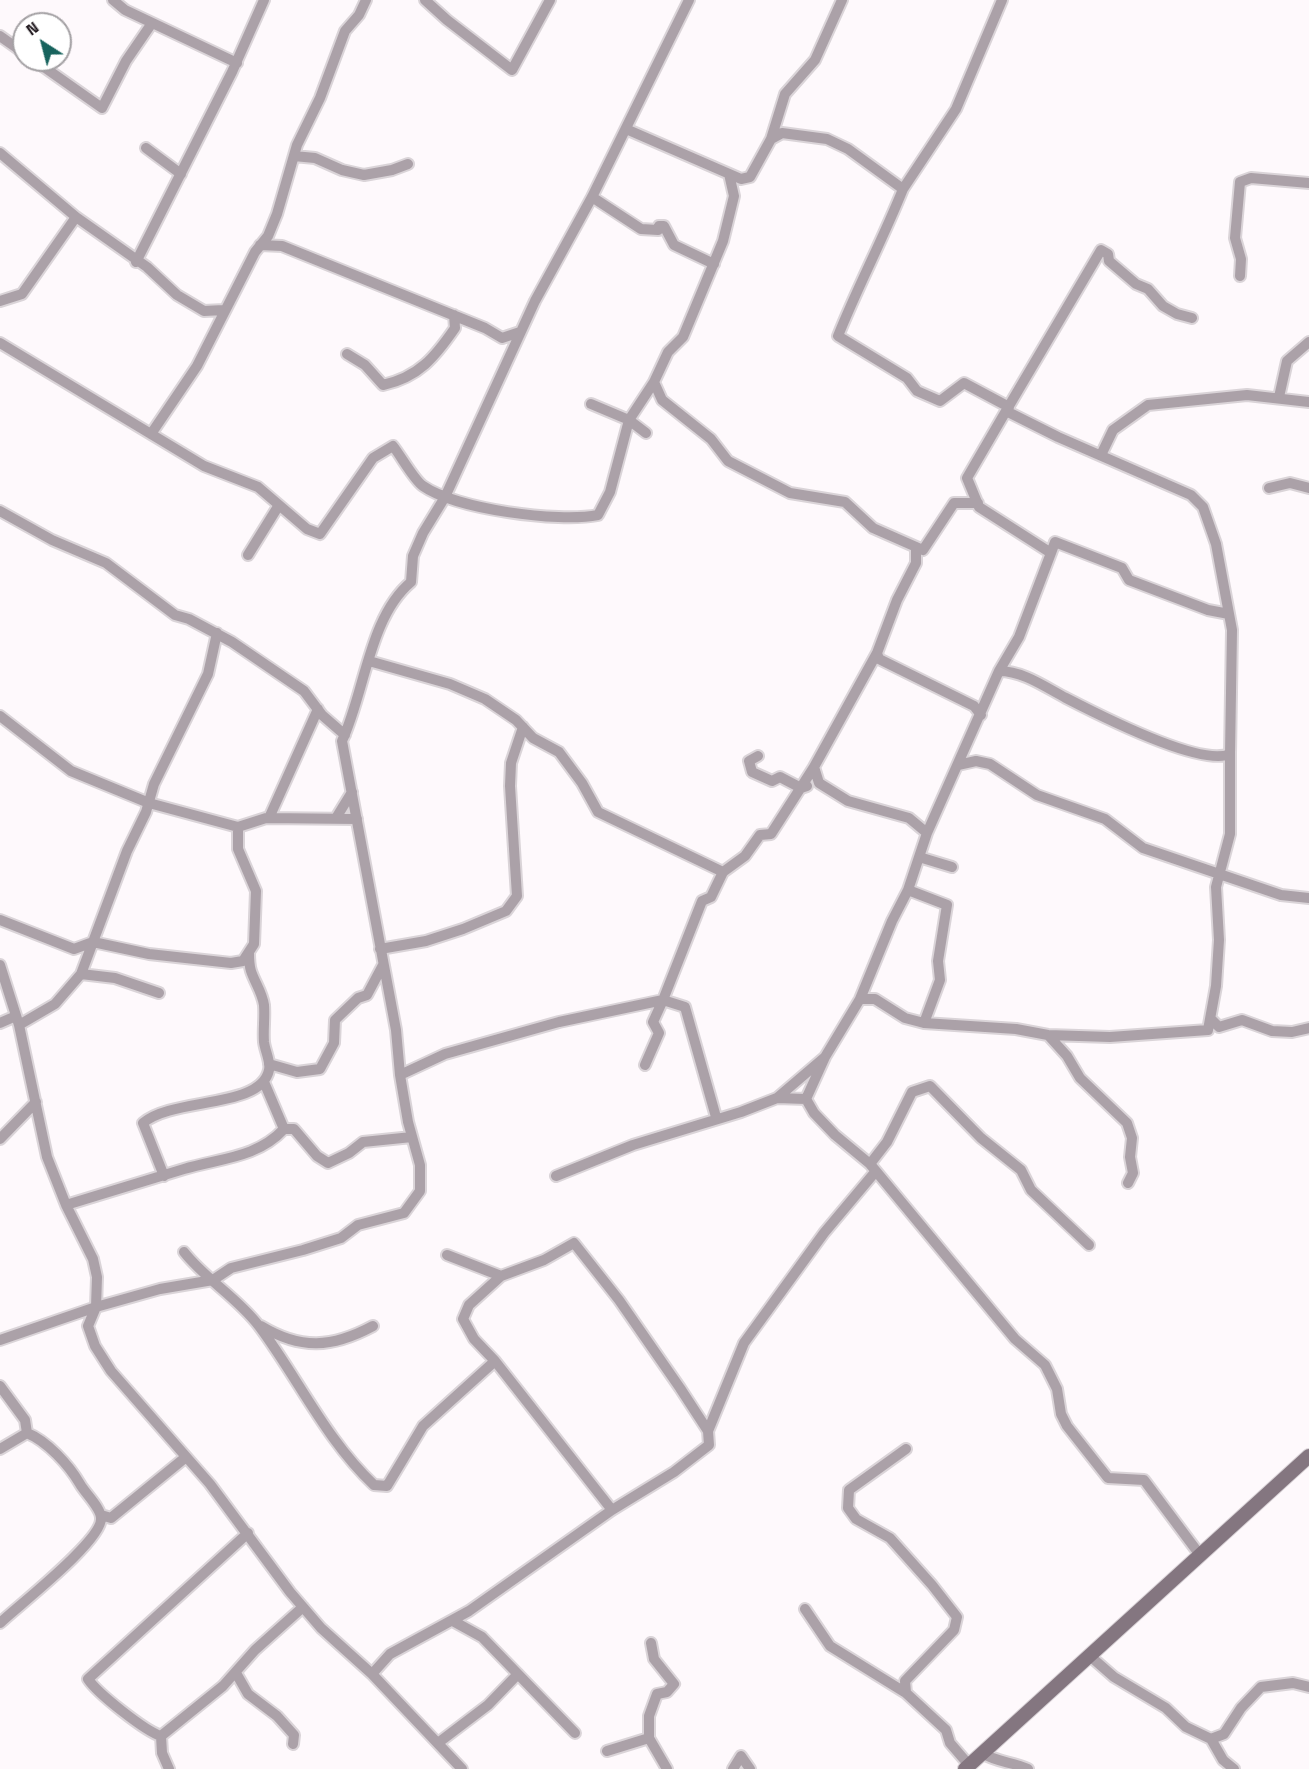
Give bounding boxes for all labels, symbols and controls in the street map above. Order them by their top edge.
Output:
north arrow [12,12,72,72]
text: N [22,17,43,40]

